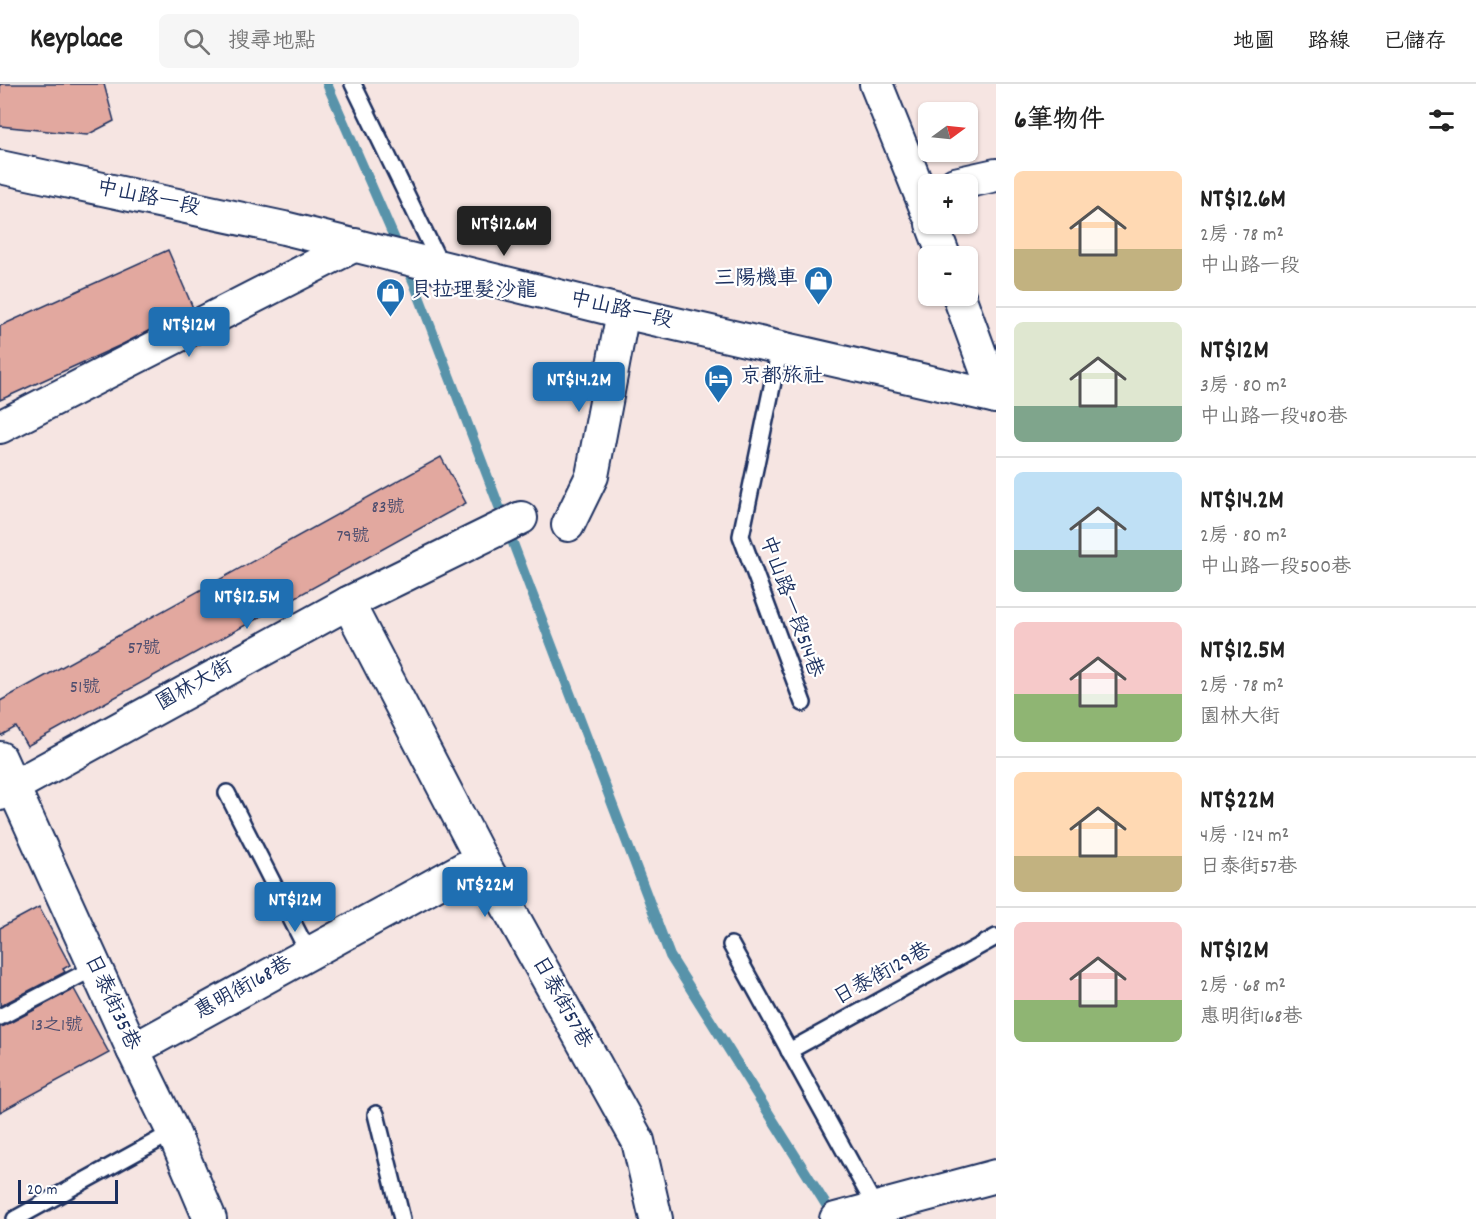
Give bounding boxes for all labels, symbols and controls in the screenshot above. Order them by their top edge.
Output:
search box [159,14,579,68]
text: Keyplace [30,21,123,61]
icon: search [180,25,213,58]
text: 搜尋地點 [228,27,316,58]
text: 地圖 [1233,28,1275,58]
text: 路線 [1308,28,1350,58]
text: 已儲存 [1383,28,1446,58]
north arrow [918,102,978,162]
map controls [918,102,978,306]
text: 6筆物件 [1014,103,1105,140]
icon: filters [1425,104,1458,137]
street label: 中山路一段 [94,173,202,225]
button: + [918,174,978,234]
text: NT$12.6M [1200,182,1286,219]
icon: home [1062,195,1134,267]
pin: NT$12.6M [442,206,566,257]
text: NT$12.6M [471,211,537,239]
text: 2房 · 78 m² [1200,222,1284,250]
button: − [918,246,978,306]
text: 中山路一段 [1200,253,1300,281]
shop icon: 三陽機車 [803,264,835,306]
place label: 三陽機車 [714,265,798,295]
shop icon: 貝拉理髮沙龍 [374,276,406,318]
place label: 貝拉理髮沙龍 [411,277,537,307]
street label: 中山路一段 [566,285,676,337]
pin: NT$12M [140,307,238,358]
text: NT$12M [163,312,215,340]
text: NT$12M [1200,333,1269,370]
icon: home [1062,346,1134,418]
pin: NT$14.2M [517,362,641,413]
hotel icon: 京都旅社 [703,362,735,404]
place label: 京都旅社 [740,363,824,393]
text: NT$14.2M [547,367,611,395]
text: 3房 · 80 m² [1200,373,1287,401]
text: 中山路一段480巷 [1200,404,1347,432]
text: NT$14.2M [1200,483,1284,520]
house number: 83號 [371,496,405,521]
icon: home [1062,496,1134,568]
text: 2房 · 80 m² [1200,523,1287,551]
house number: 79號 [336,525,370,550]
street label: 中山路一段514巷 [750,532,830,682]
text: 中山路一段500巷 [1200,554,1351,582]
pin: NT$12.5M [185,579,309,630]
text: NT$12.5M [214,584,280,612]
text: NT$12.5M [1200,633,1285,670]
house number: 57號 [127,637,161,662]
icon: home [1062,646,1134,718]
street label: 園林大街 [151,653,239,719]
text: 2房 · 78 m² [1200,673,1284,701]
house number: 51號 [70,676,100,701]
text: 園林大街 [1200,704,1280,732]
text: NT$22M [1200,783,1274,820]
icon: home [1062,796,1134,868]
text: 4房 · 124 m² [1200,823,1289,851]
text: 日泰街57巷 [1200,854,1297,882]
pin: NT$22M [436,867,534,918]
text: NT$22M [456,872,514,900]
pin: NT$12M [246,882,344,933]
text: NT$12M [269,887,321,915]
text: NT$12M [1200,933,1269,970]
street label: 日泰街129巷 [829,936,937,1014]
icon: home [1062,946,1134,1018]
street label: 日泰街35巷 [76,950,146,1056]
street label: 惠明街168巷 [190,950,298,1028]
street label: 日泰街57巷 [523,951,599,1055]
text: 2房 · 68 m² [1200,973,1286,1001]
text: 惠明街168巷 [1200,1004,1302,1032]
house number: 13之1號 [31,1014,83,1039]
scale bar [18,1177,118,1204]
text: 20 m [27,1179,57,1202]

